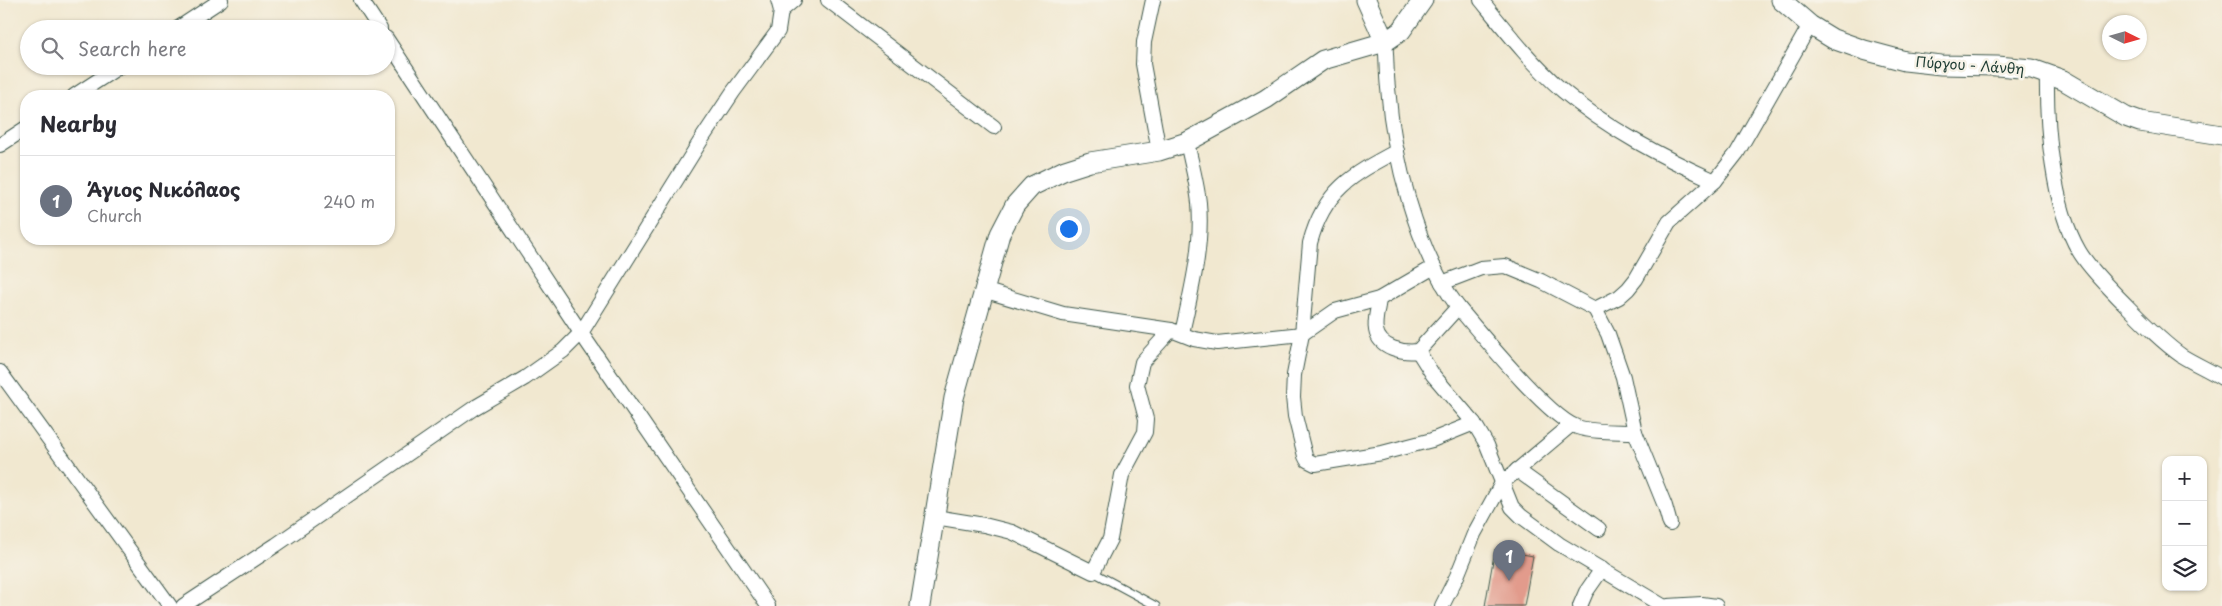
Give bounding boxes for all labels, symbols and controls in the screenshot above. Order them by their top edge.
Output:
north arrow [2102,15,2147,60]
search box [20,20,395,75]
icon: search [38,34,66,62]
text: Search here [78,34,187,62]
street label: Πύργου - Λάνθη [1915,51,2025,79]
text: Nearby [40,107,117,139]
text: Άγιος Νικόλαος [87,175,240,203]
text: 1 [52,189,60,213]
text: 240 m [323,189,375,213]
text: Church [87,203,142,227]
your location [1056,216,1082,242]
map controls [2162,456,2207,591]
button: + [2162,456,2207,501]
button: − [2162,501,2207,546]
pin: 1 [1493,540,1525,581]
button: layers [2162,546,2207,591]

